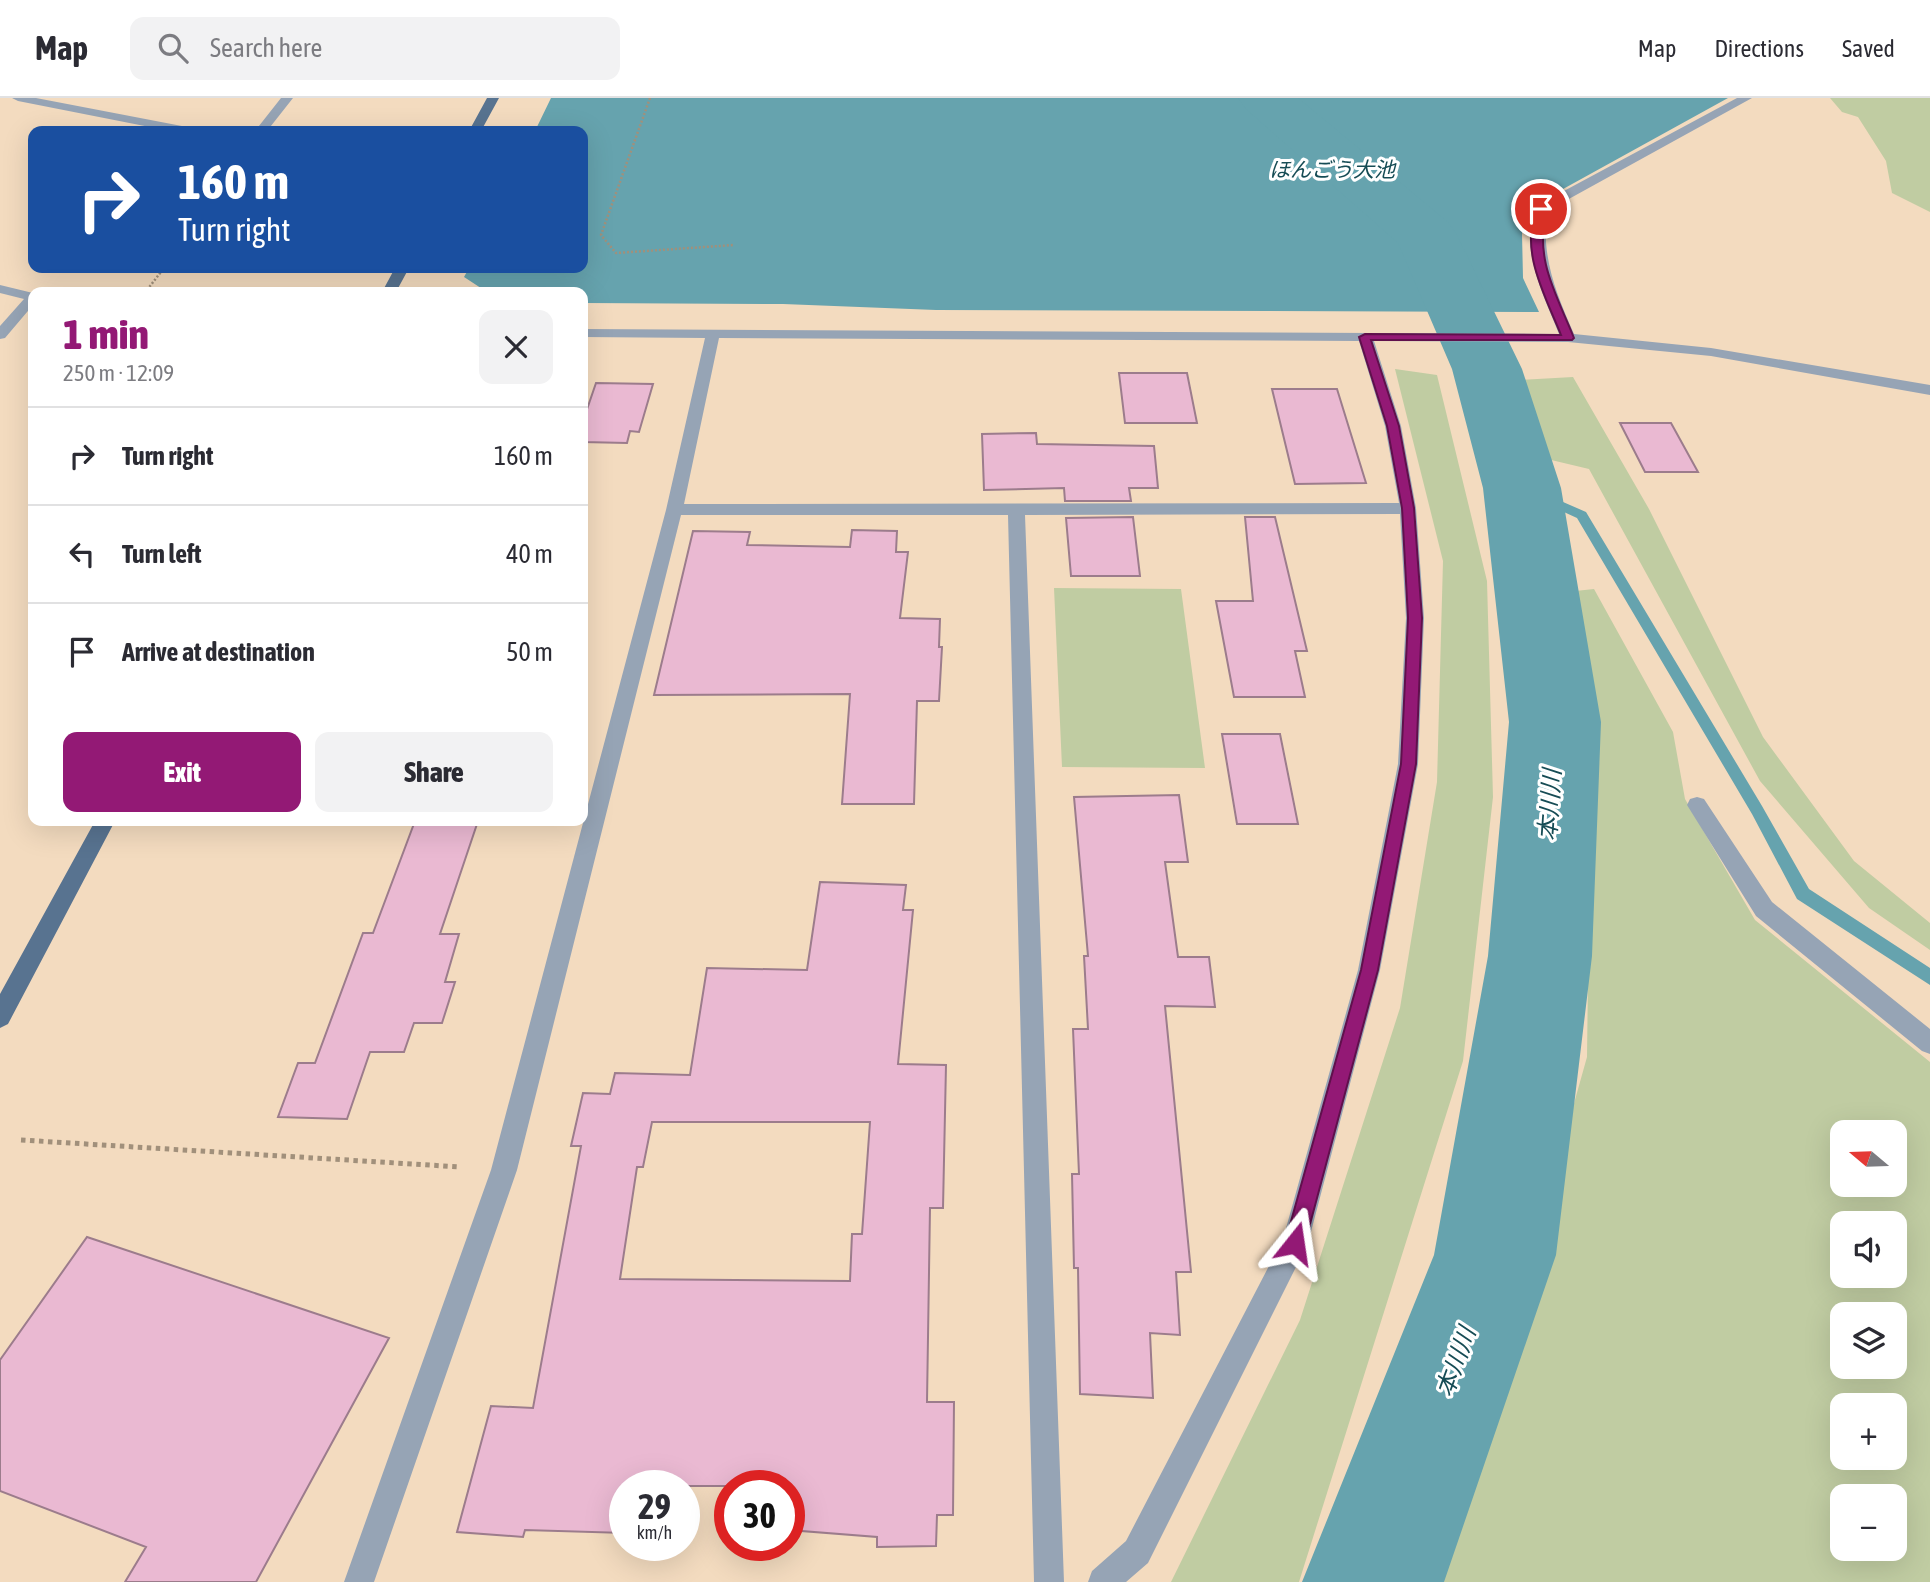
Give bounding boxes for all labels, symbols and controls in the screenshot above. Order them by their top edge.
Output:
search box [130,17,620,80]
text: Map [35,29,88,67]
icon: search [154,29,192,67]
text: Search here [210,33,322,63]
text: Map [1638,35,1676,62]
text: Directions [1714,35,1804,62]
text: Saved [1842,35,1895,62]
text: 160 m [178,153,289,209]
icon: right [63,154,154,245]
water label: ほんごう大池 [1269,157,1397,181]
pin [1511,179,1571,239]
icon: arrive [1522,190,1560,228]
text: Turn right [178,211,291,248]
text: 1 min [63,310,149,358]
button: close [479,310,553,384]
text: 250 m · 12:09 [63,360,174,386]
icon: right [63,437,101,475]
text: Turn right [122,441,213,471]
text: 160 m [494,441,553,471]
icon: left [63,535,101,573]
text: Turn left [122,539,202,569]
text: 40 m [506,539,553,569]
icon: arrive [63,633,101,671]
text: Arrive at destination [122,637,315,667]
text: 50 m [506,637,553,667]
button: Exit [63,732,301,812]
button: Share [315,732,553,812]
water label: 本川川 [1534,765,1566,842]
north arrow [1830,1120,1908,1197]
map controls [1830,1120,1907,1561]
position arrow [1258,1206,1332,1280]
button: sound [1830,1211,1907,1288]
button: layers [1830,1302,1907,1379]
water label: 本川川 [1431,1321,1482,1400]
button: + [1830,1393,1907,1470]
speed limit sign: 30 [714,1470,805,1561]
button: − [1830,1484,1907,1561]
text: 29 [638,1486,671,1526]
text: km/h [637,1522,672,1543]

